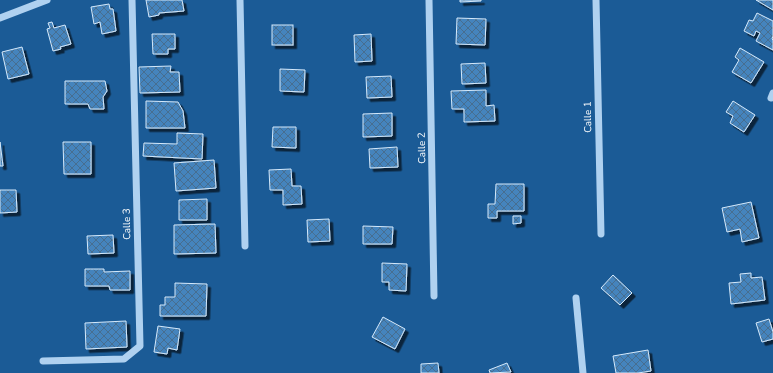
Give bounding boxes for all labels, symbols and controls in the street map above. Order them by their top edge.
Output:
street label: Calle 1 [581,101,595,133]
street label: Calle 2 [415,132,429,164]
street label: Calle 3 [120,208,134,240]

